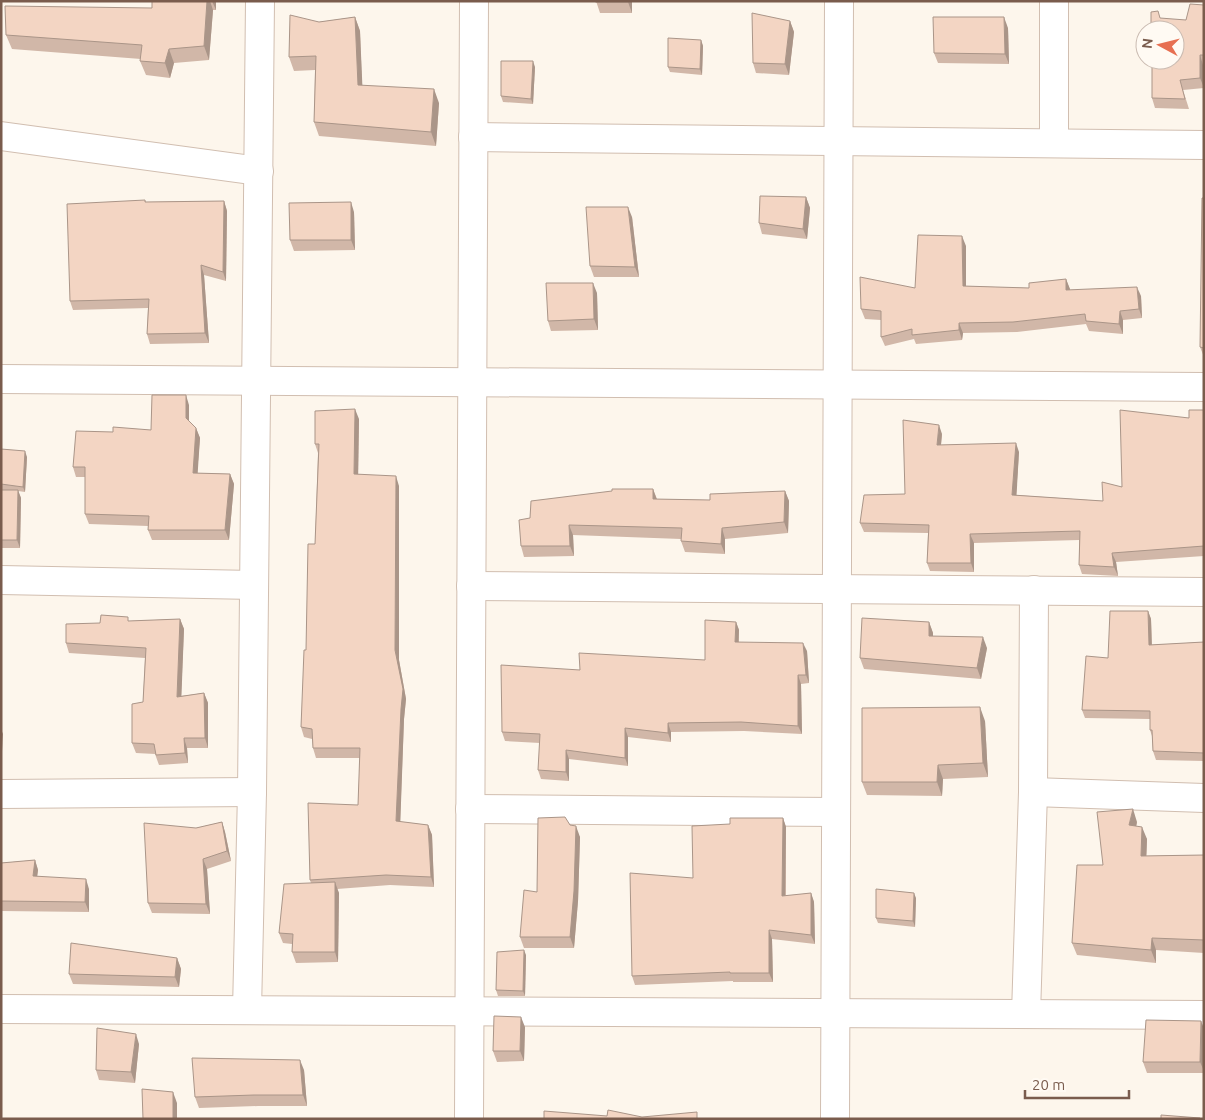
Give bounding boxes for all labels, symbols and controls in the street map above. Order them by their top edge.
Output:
north arrow [1135,20,1185,70]
text: N [1139,37,1156,50]
scale bar [1025,1068,1129,1100]
text: 20 m [1032,1076,1065,1093]

